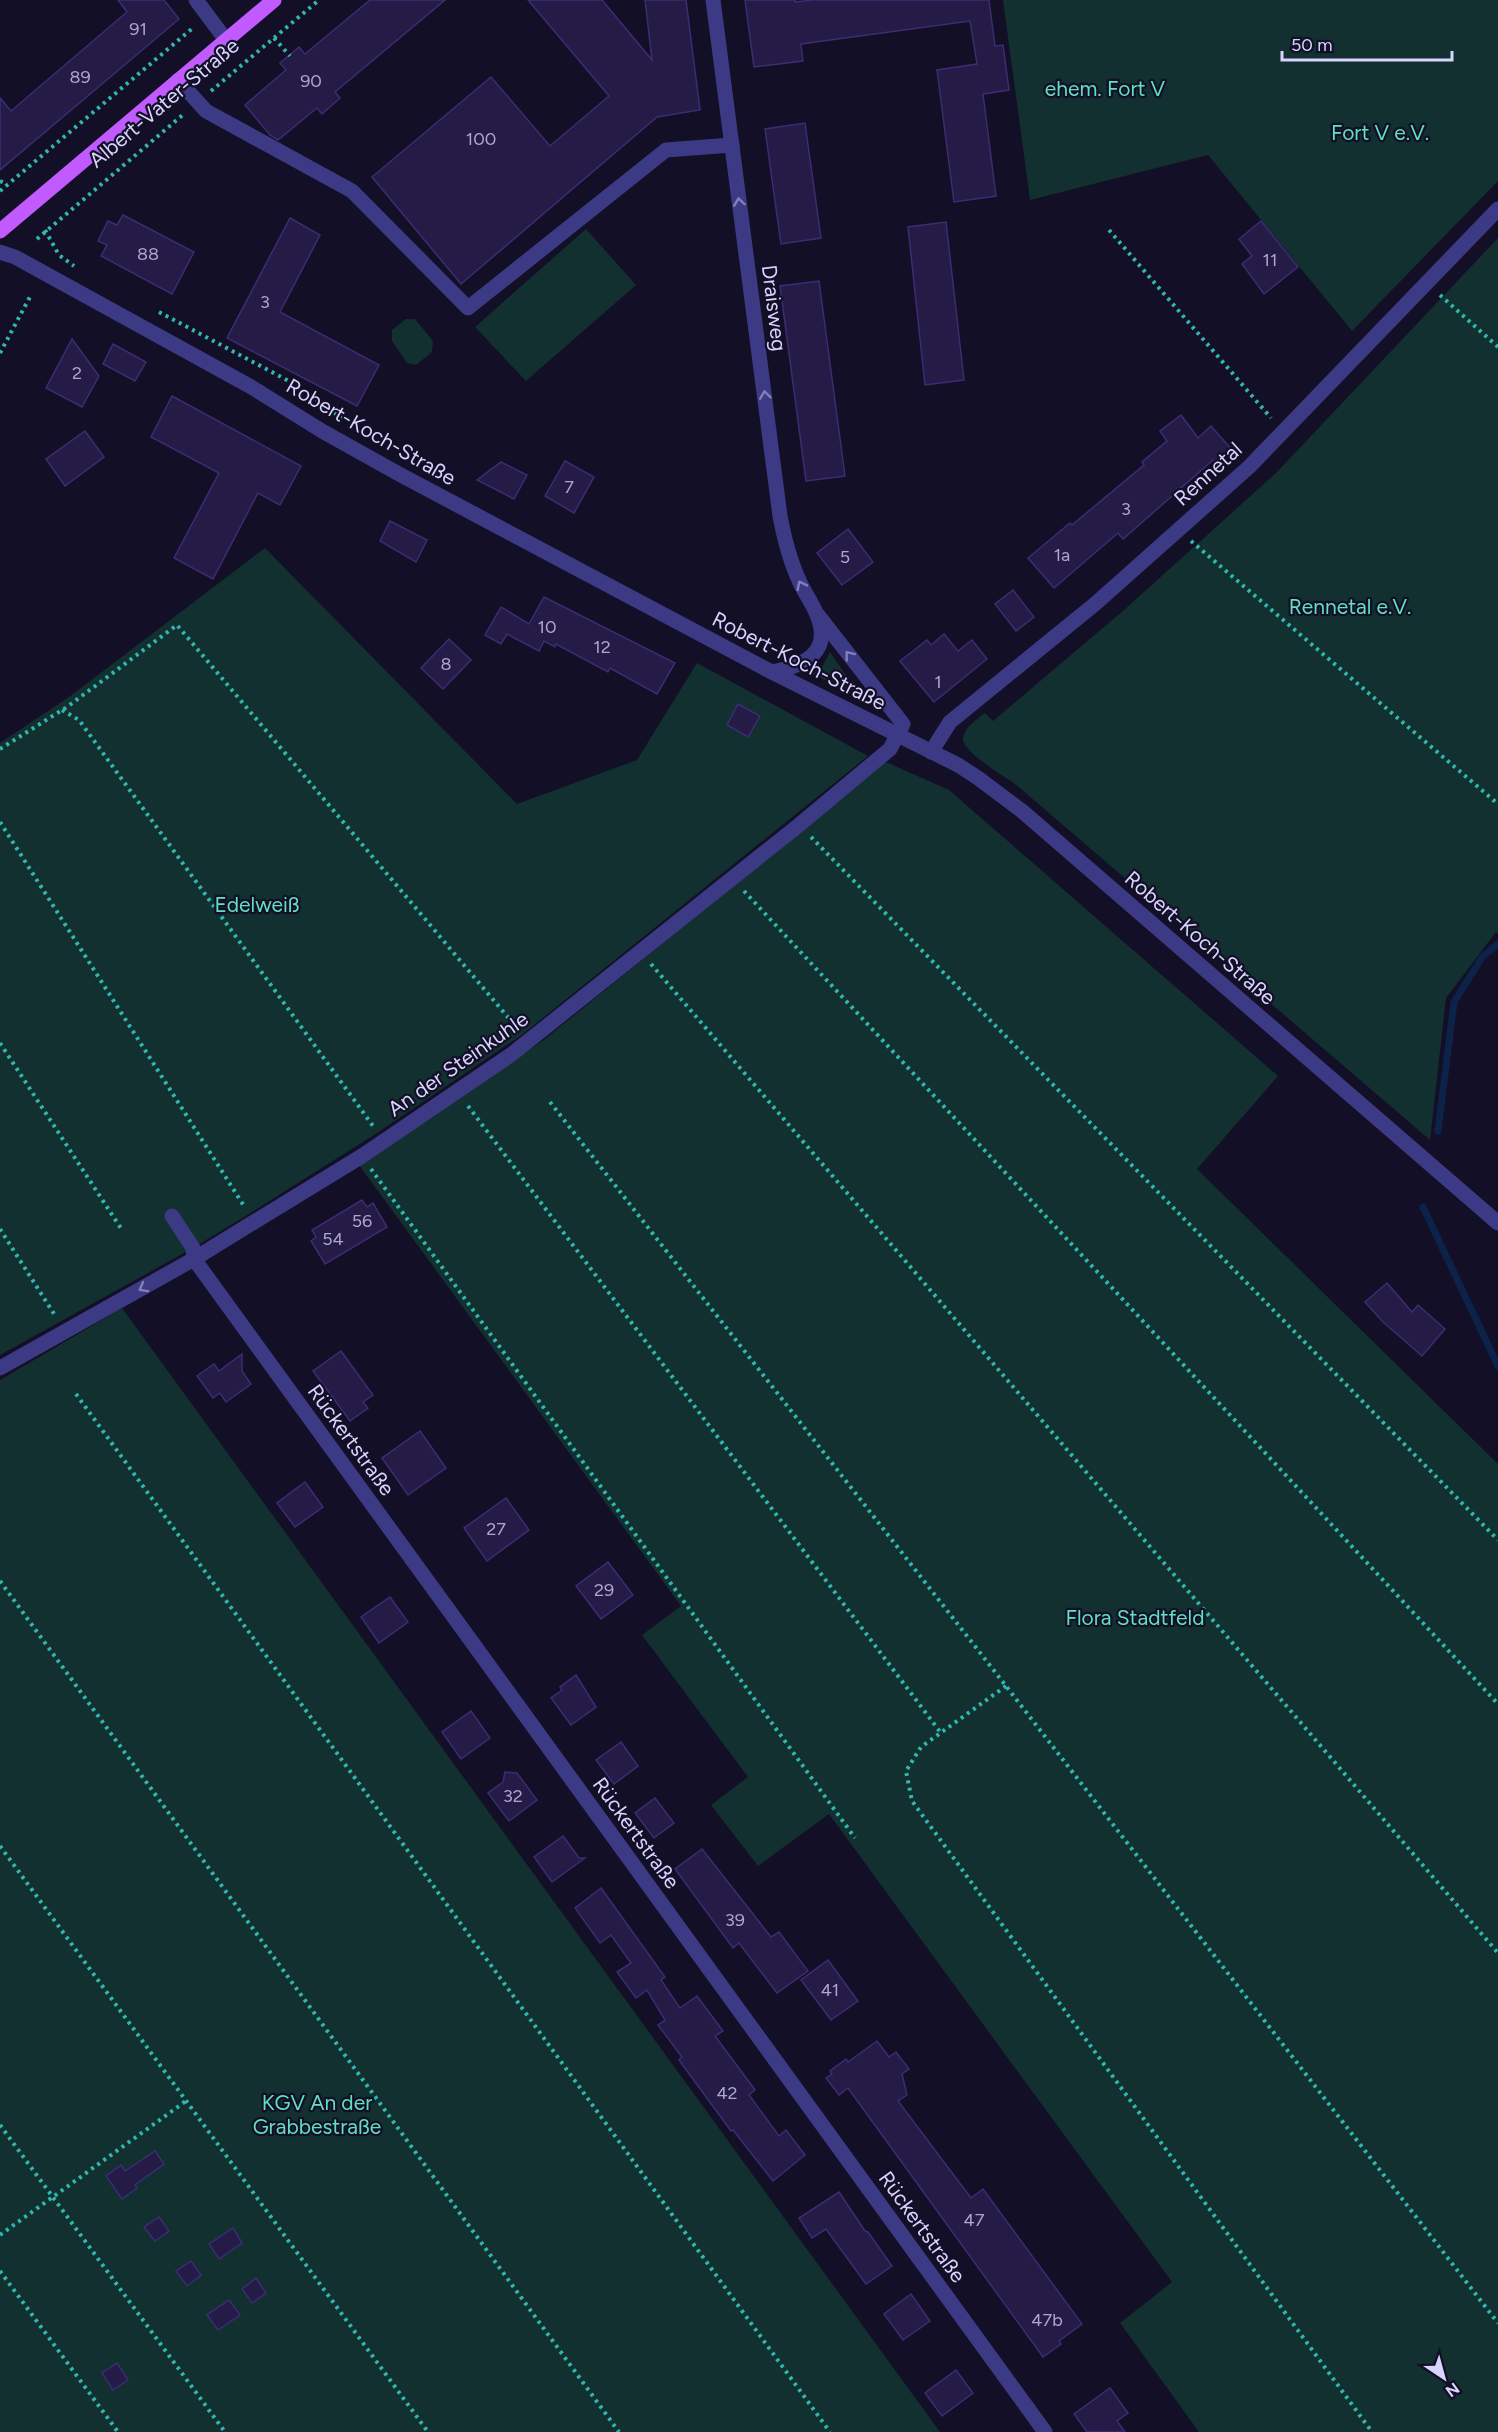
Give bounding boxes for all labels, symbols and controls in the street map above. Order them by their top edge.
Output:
house number: 91 [129,18,147,40]
scale bar [1282,24,1452,62]
street label: Albert-Vater-Straße [84,33,244,173]
text: 50 m [1291,34,1333,56]
house number: 89 [69,66,91,88]
house number: 90 [300,70,322,92]
park label: ehem. Fort V [1045,76,1166,101]
park label: Fort V e.V. [1331,120,1429,145]
house number: 100 [466,128,496,150]
one-way arrow [734,197,746,206]
house number: 88 [137,243,159,265]
house number: 11 [1263,249,1277,271]
street label: Draisweg [757,263,792,353]
house number: 3 [260,291,270,313]
house number: 2 [72,362,82,384]
street label: Robert-Koch-Straße [282,373,460,490]
one-way arrow [759,390,771,399]
street label: Rennetal [1169,437,1247,511]
house number: 7 [564,476,574,498]
house number: 3 [1121,498,1131,520]
house number: 1a [1054,544,1070,566]
house number: 5 [840,546,850,568]
one-way arrow [797,581,809,592]
park label: Rennetal e.V. [1289,594,1411,619]
street label: Robert-Koch-Straße [708,606,890,715]
house number: 10 [538,616,556,638]
house number: 12 [593,636,611,658]
one-way arrow [845,650,856,661]
house number: 8 [440,653,452,675]
house number: 1 [934,671,942,693]
street label: Robert-Koch-Straße [1120,865,1281,1010]
park label: Edelweiß [214,892,300,917]
street label: An der Steinkuhle [383,1006,533,1121]
house number: 56 [352,1210,372,1232]
house number: 54 [322,1228,344,1250]
one-way arrow [139,1281,149,1292]
street label: Rückertstraße [303,1379,400,1500]
house number: 27 [486,1518,506,1540]
house number: 29 [594,1579,614,1601]
park label: Flora Stadtfeld [1065,1605,1205,1630]
street label: Rückertstraße [588,1772,685,1893]
house number: 32 [503,1785,523,1807]
house number: 39 [725,1909,745,1931]
house number: 41 [821,1979,839,2001]
house number: 42 [716,2082,738,2104]
park label: KGV An der Grabbestraße [253,2090,381,2139]
street label: Rückertstraße [874,2166,971,2287]
house number: 47 [964,2209,985,2231]
house number: 47b [1031,2309,1063,2331]
north arrow [1414,2348,1474,2408]
text: N [1442,2378,1463,2401]

